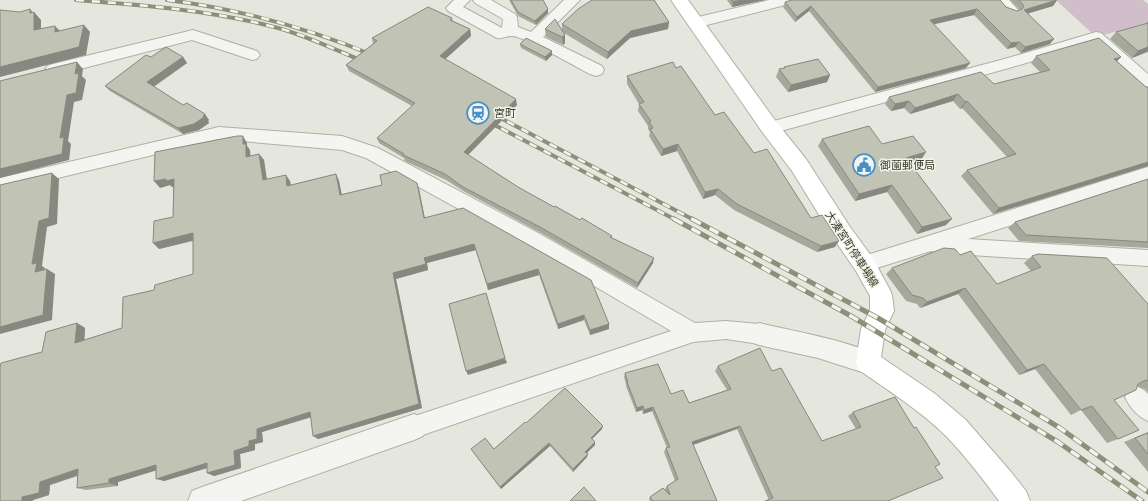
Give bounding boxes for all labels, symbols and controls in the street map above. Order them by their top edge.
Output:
station icon: 宮町 [465,100,491,126]
place label: 宮町 [494,107,516,119]
public building icon: 御薗郵便局 [851,152,877,178]
place label: 御薗郵便局 [879,159,935,171]
street label: 大湊宮町停車場線 [823,209,881,289]

